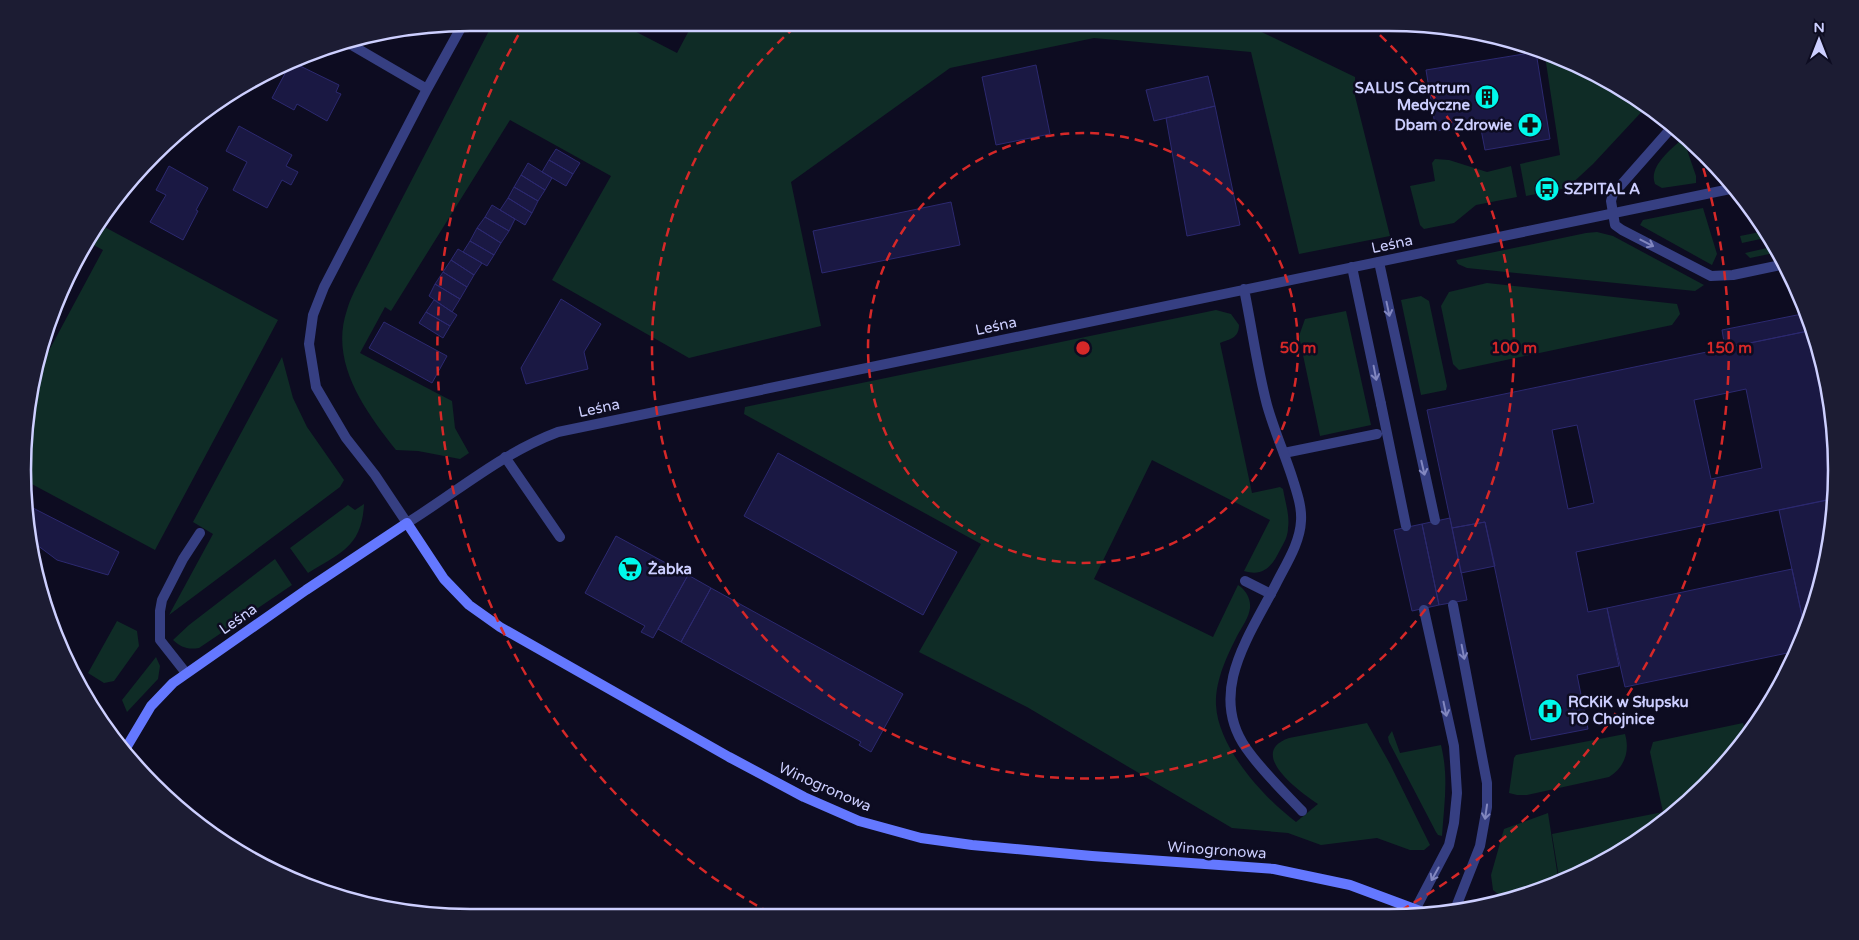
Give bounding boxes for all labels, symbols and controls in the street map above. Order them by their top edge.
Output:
north arrow [1794,15,1844,65]
text: N [1813,19,1825,36]
place label: SALUS Centrum Medyczne [1355,79,1471,115]
building icon: SALUS Centrum Medyczne [1474,84,1500,110]
pharmacy icon: Dbam o Zdrowie [1517,112,1543,138]
place label: Dbam o Zdrowie [1395,116,1512,134]
bus stop icon: SZPITAL A [1534,176,1560,202]
place label: SZPITAL A [1564,180,1640,198]
street label: Leśna [1370,231,1414,257]
one-way arrow [1639,238,1654,248]
one-way arrow [1384,301,1394,317]
street label: Leśna [974,313,1018,339]
centre of rings [1074,339,1092,357]
text: 50 m [1280,339,1316,357]
text: 100 m [1491,339,1537,357]
text: 150 m [1706,339,1752,357]
one-way arrow [1371,365,1380,381]
street label: Leśna [577,395,621,421]
one-way arrow [1419,460,1428,476]
supermarket icon: Żabka [617,556,643,582]
place label: Żabka [648,560,692,578]
street label: Leśna [216,600,260,638]
one-way arrow [1458,644,1468,660]
place label: RCKiK w Słupsku TO Chojnice [1567,693,1689,729]
hospital icon: RCKiK w Słupsku TO Chojnice [1537,698,1563,724]
one-way arrow [1441,701,1450,717]
street label: Winogronowa [776,759,874,815]
one-way arrow [1481,804,1491,820]
street label: Winogronowa [1167,838,1267,862]
one-way arrow [1429,866,1439,880]

